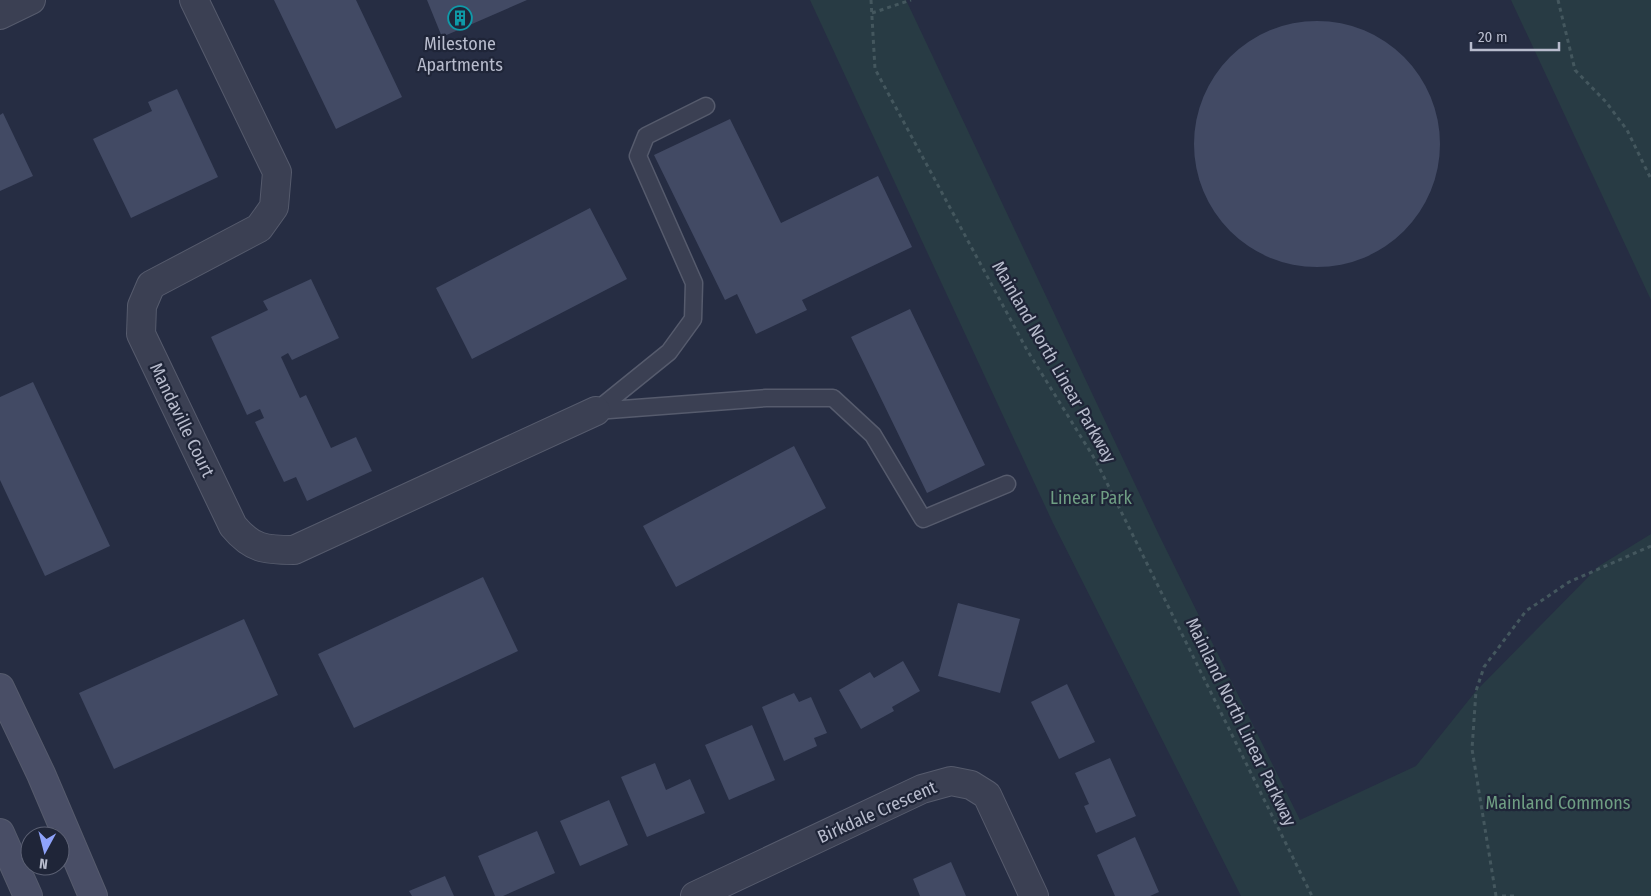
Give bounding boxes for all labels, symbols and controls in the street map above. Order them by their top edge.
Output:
building icon: Milestone Apartments [447,5,473,31]
scale bar [1471,20,1558,52]
text: 20 m [1478,28,1508,46]
place label: Milestone Apartments [417,33,503,76]
street label: Mainland North Linear Parkway [987,257,1121,467]
street label: Mandaville Court [145,359,219,481]
park label: Linear Park [1050,487,1133,509]
street label: Mainland North Linear Parkway [1181,614,1301,830]
street label: Birkdale Crescent [814,776,940,848]
park label: Mainland Commons [1485,792,1631,814]
north arrow [20,826,70,876]
text: N [38,854,49,872]

